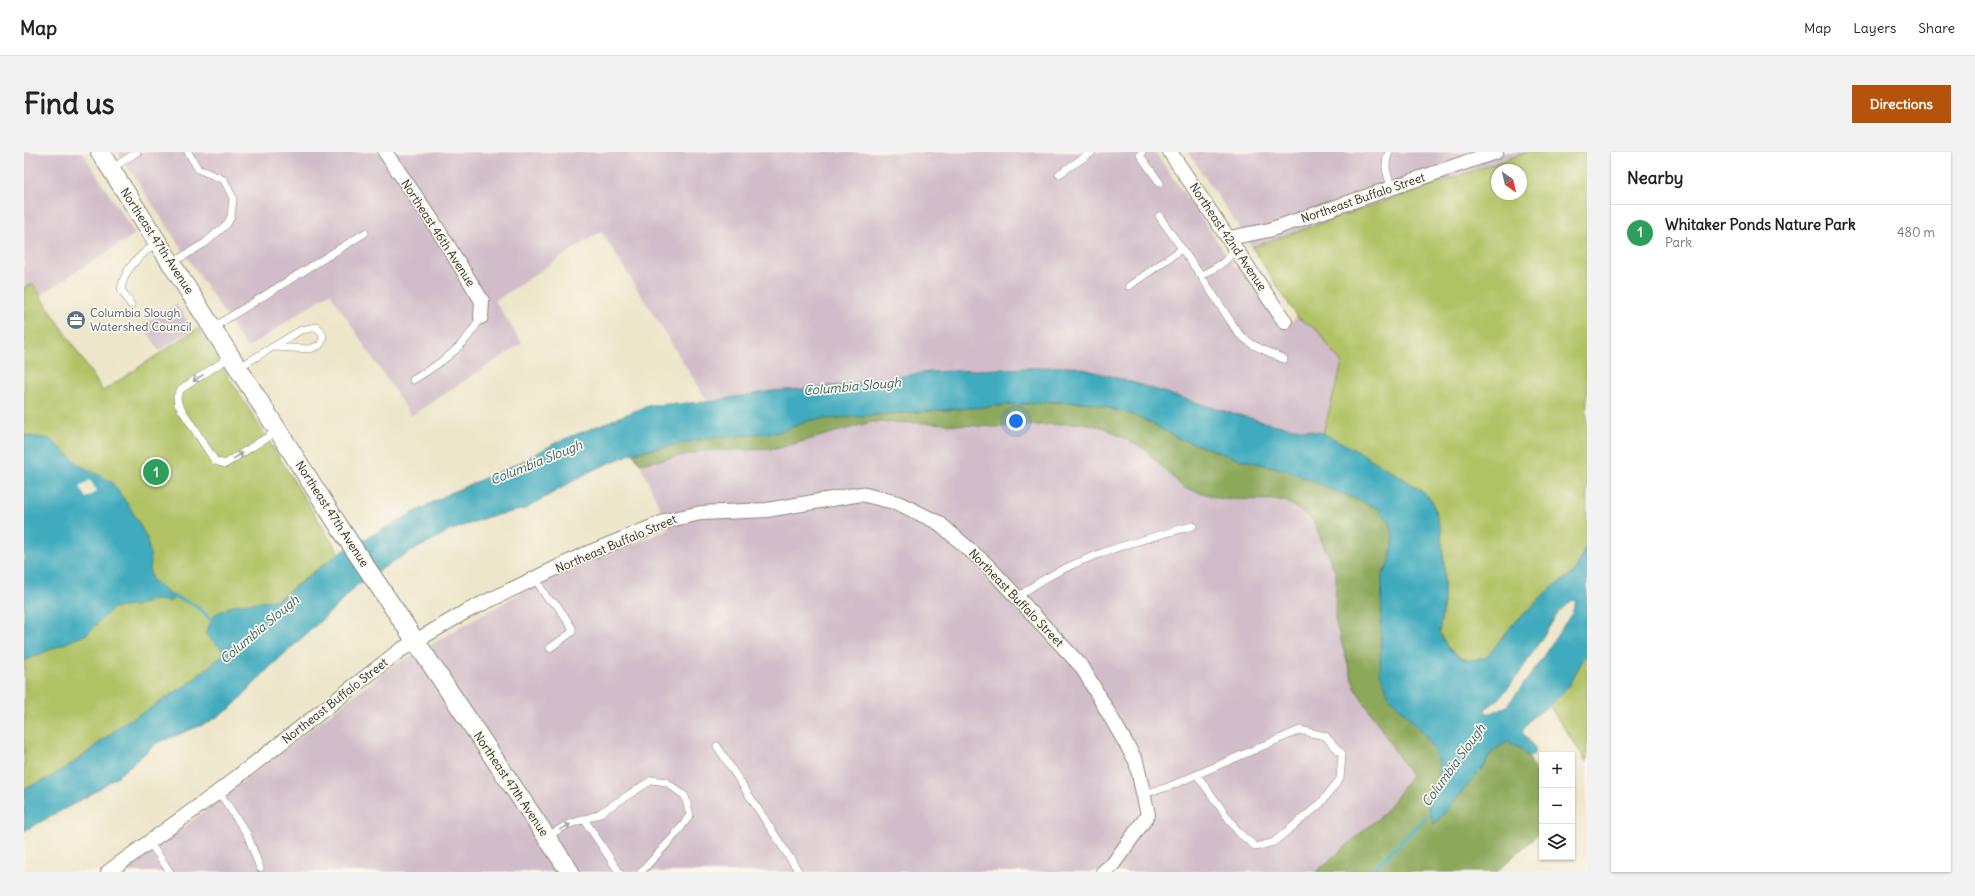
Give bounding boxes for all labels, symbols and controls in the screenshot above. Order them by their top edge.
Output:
text: Map [20,16,57,40]
text: Map [1804,19,1831,37]
text: Layers [1853,19,1896,37]
text: Share [1918,19,1955,37]
button: Directions [1852,85,1951,123]
text: Find us [24,86,115,122]
north arrow [1491,164,1527,200]
text: Nearby [1627,167,1683,189]
street label: Northeast Buffalo Street [1299,169,1427,226]
street label: Northeast 46th Avenue [398,176,479,289]
street label: Northeast 42nd Avenue [1187,180,1270,294]
street label: Northeast 47th Avenue [118,185,197,296]
text: Whitaker Ponds Nature Park [1665,215,1856,234]
text: 1 [1637,224,1643,241]
text: 480 m [1897,224,1935,241]
text: Park [1665,234,1692,251]
place label: Columbia Slough Watershed Council [90,305,191,334]
office icon: Columbia Slough Watershed Council [65,309,87,331]
one-way arrow [192,374,204,382]
water label: Columbia Slough [802,374,902,399]
your location [1006,411,1026,431]
water label: Columbia Slough [488,436,585,489]
one-way arrow [232,452,243,460]
pin: 1 [143,457,169,487]
street label: Northeast 47th Avenue [293,458,372,569]
street label: Northeast Buffalo Street [553,511,679,576]
street label: Northeast Buffalo Street [966,546,1067,650]
water label: Columbia Slough [216,591,303,667]
street label: Northeast Buffalo Street [279,655,391,747]
water label: Columbia Slough [1418,720,1489,810]
street label: Northeast 47th Avenue [471,728,552,839]
map controls [1539,752,1575,860]
button: + [1539,752,1575,788]
button: − [1539,788,1575,824]
one-way arrow [558,822,570,830]
button: layers [1539,824,1575,860]

